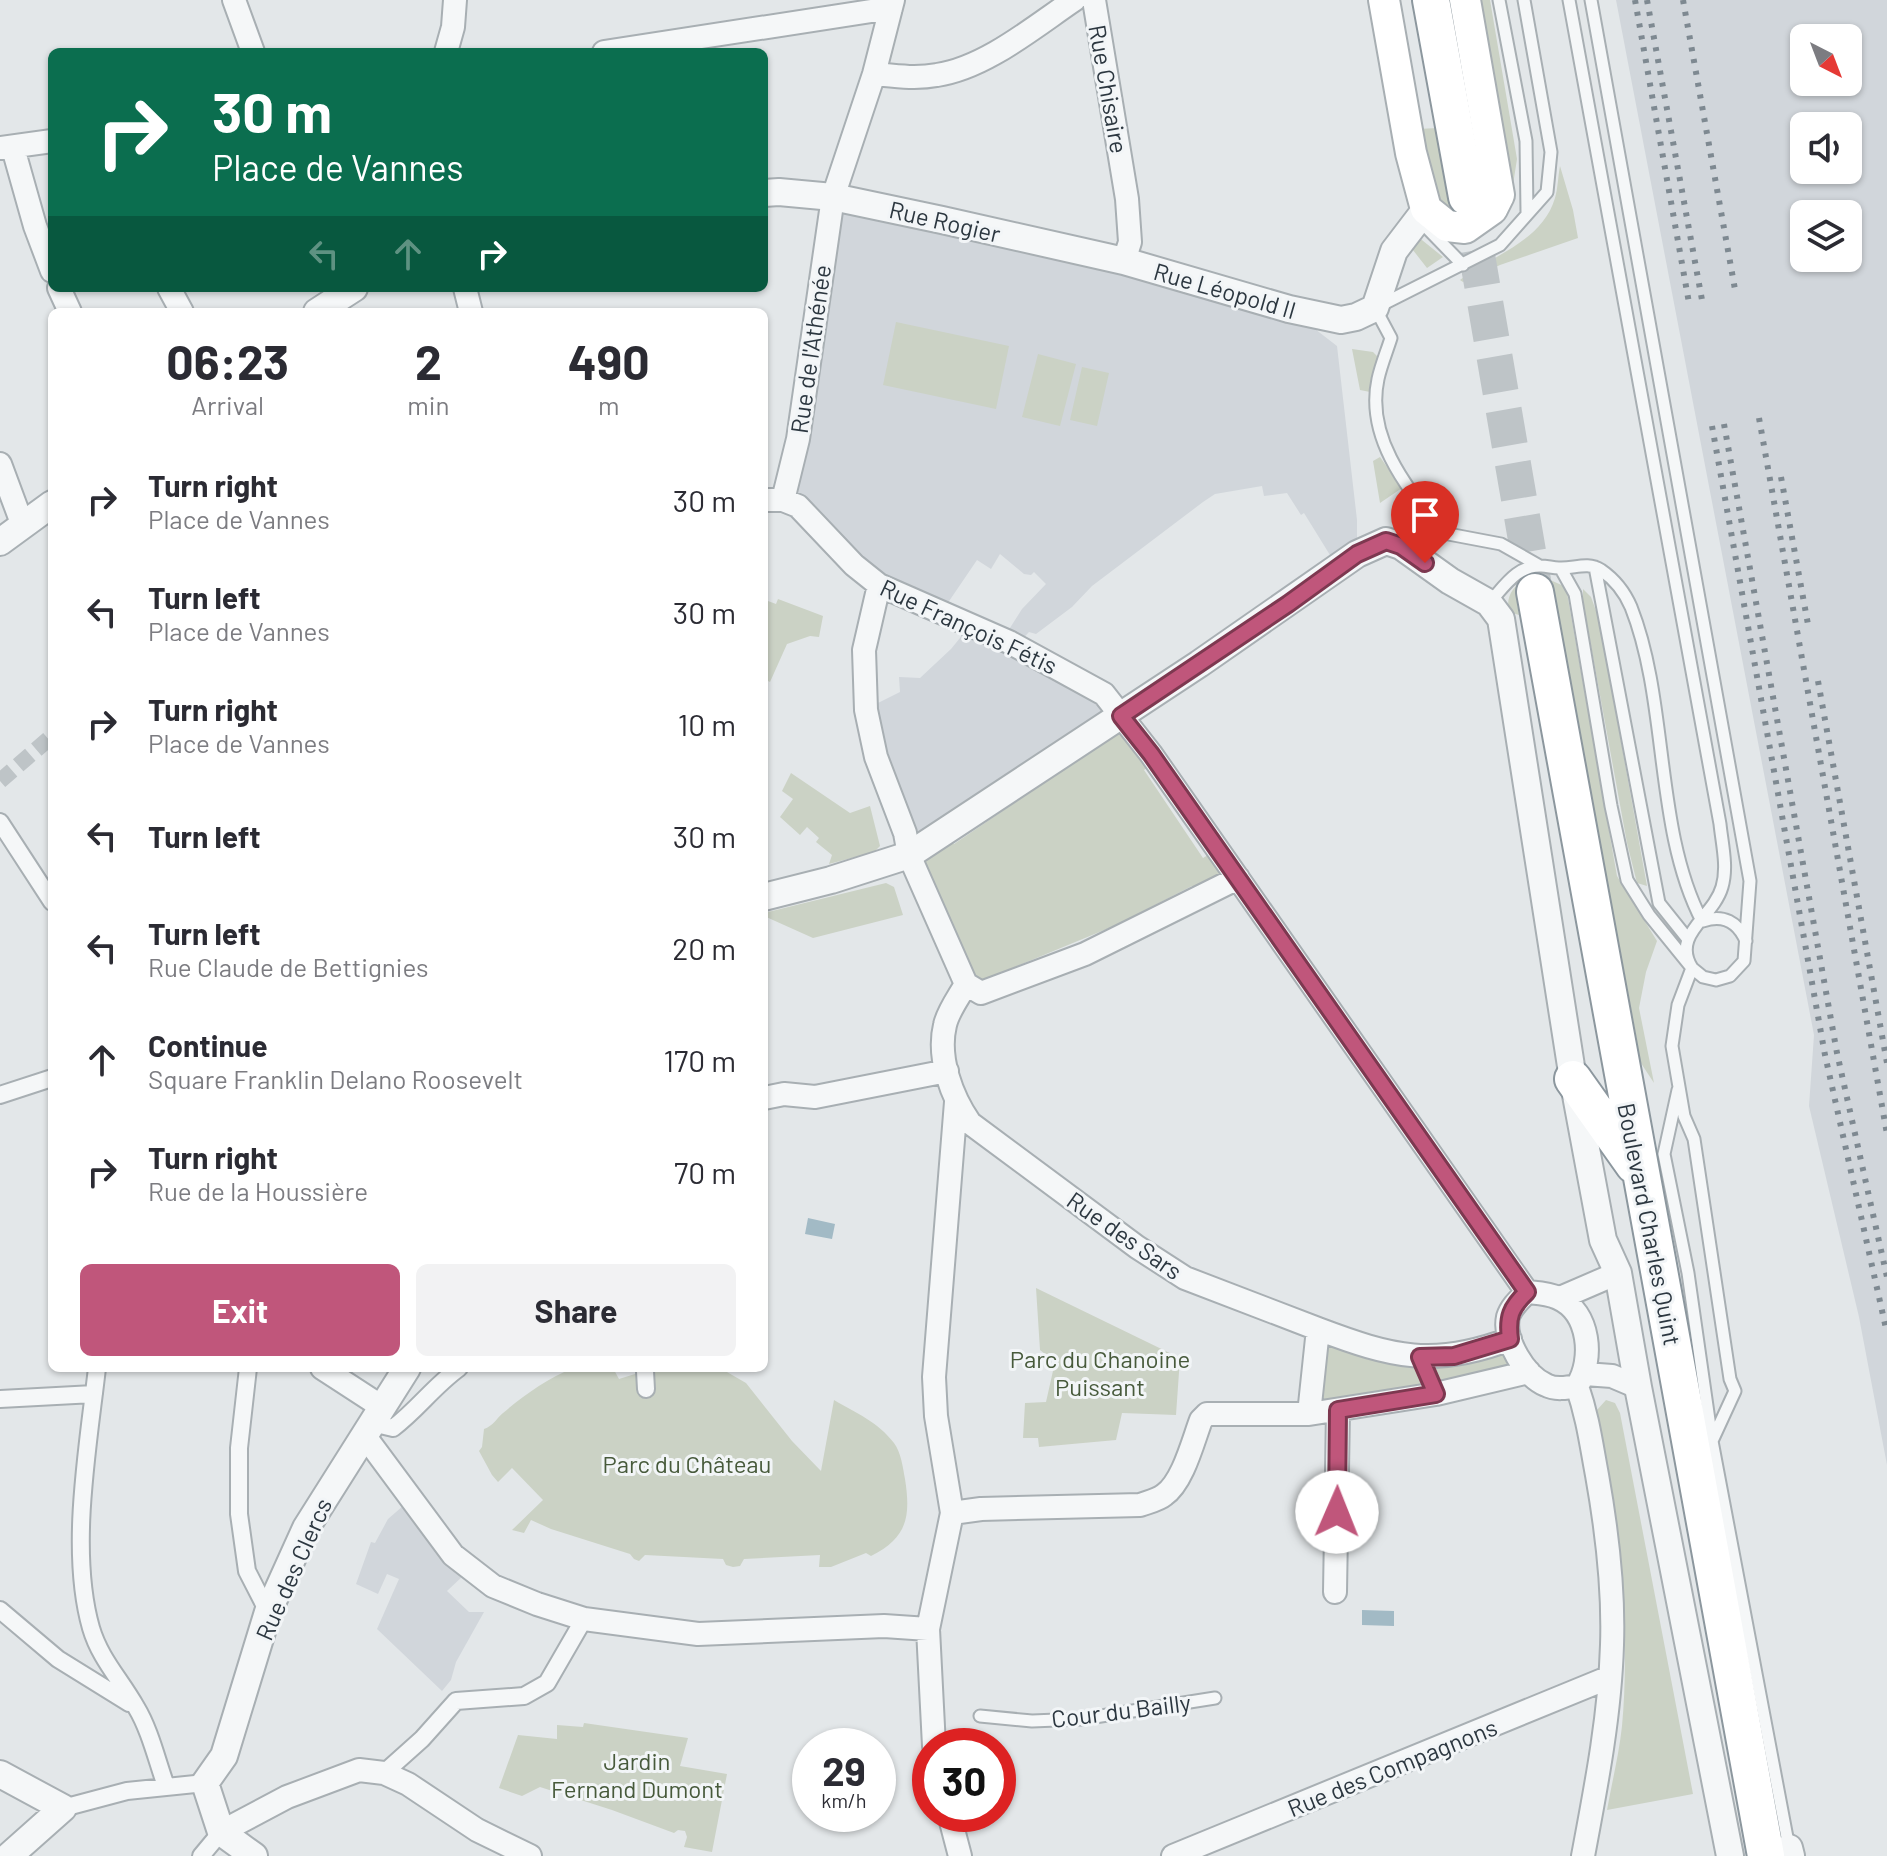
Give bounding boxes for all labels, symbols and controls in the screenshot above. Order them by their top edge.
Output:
street label: Rue Chisaire [1083,22,1135,156]
north arrow [1790,24,1862,96]
map controls [1790,24,1862,272]
text: 30 m [212,77,332,144]
icon: right [80,80,184,184]
button: sound [1790,112,1862,184]
text: Place de Vannes [212,145,464,188]
street label: Rue Rogier [887,194,1004,248]
button: layers [1790,200,1862,272]
icon: left [302,232,346,276]
icon: ahead [386,232,430,276]
icon: right [470,232,514,276]
street label: Rue Léopold II [1151,256,1299,324]
street label: Rue de l'Athénée [784,263,836,435]
text: 06:23 [166,332,289,390]
text: 2 [415,332,442,390]
text: 490 [568,332,650,390]
text: Arrival [191,389,264,420]
text: min [407,389,450,420]
text: m [598,389,620,420]
text: Turn right [148,467,278,503]
icon: right [80,478,124,522]
pin [1391,481,1459,563]
text: 30 m [673,482,736,518]
icon: arrive [1403,493,1447,537]
text: Place de Vannes [148,503,330,534]
street label: Rue François Fétis [876,572,1062,680]
text: Turn left [148,579,261,615]
icon: left [80,590,124,634]
text: 30 m [673,594,736,630]
text: Place de Vannes [148,615,330,646]
text: Turn right [148,691,278,727]
icon: right [80,702,124,746]
text: 10 m [678,706,736,742]
text: Place de Vannes [148,727,330,758]
icon: left [80,814,124,858]
text: Turn left [148,818,261,854]
text: 30 m [673,818,736,854]
text: Turn left [148,915,261,951]
icon: left [80,926,124,970]
text: 20 m [672,930,736,966]
text: Rue Claude de Bettignies [148,951,429,982]
text: Continue [148,1027,268,1063]
icon: ahead [80,1038,124,1082]
text: 170 m [664,1042,736,1078]
text: Square Franklin Delano Roosevelt [148,1063,523,1094]
street label: Boulevard Charles Quint [1612,1100,1688,1348]
text: Turn right [148,1139,278,1175]
icon: right [80,1150,124,1194]
text: 70 m [674,1154,736,1190]
text: Rue de la Houssière [148,1175,368,1206]
street label: Rue des Sars [1062,1185,1188,1285]
button: Exit [80,1264,400,1356]
button: Share [416,1264,736,1356]
park label: Parc du Chanoine Puissant [1010,1344,1190,1401]
park label: Parc du Château [603,1449,771,1478]
position arrow [1295,1470,1379,1554]
street label: Rue des Clercs [249,1493,337,1645]
street label: Cour du Bailly [1050,1687,1192,1733]
street label: Rue des Compagnons [1283,1712,1501,1822]
speed limit sign: 30 [912,1728,1016,1832]
park label: Jardin Fernand Dumont [551,1746,723,1803]
text: 29 [822,1746,866,1794]
text: km/h [821,1788,867,1812]

